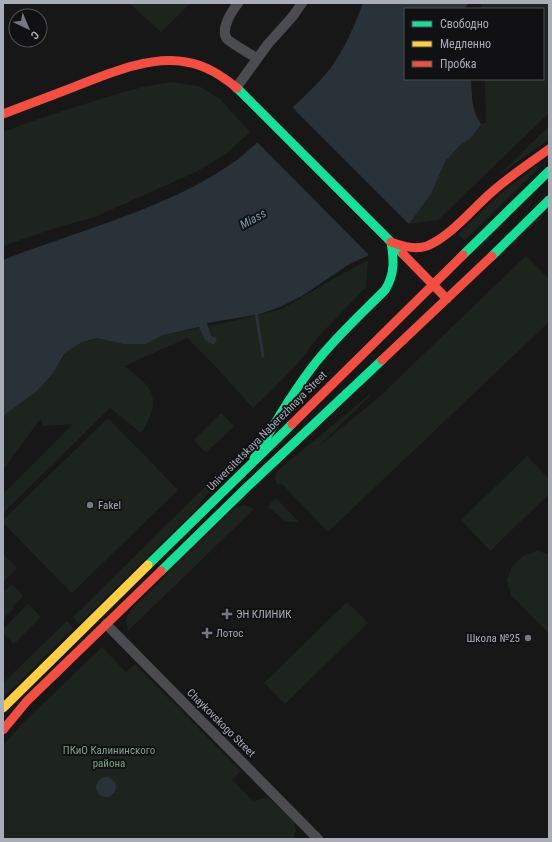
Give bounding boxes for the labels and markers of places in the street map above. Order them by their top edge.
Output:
place label: Fakel [98,499,121,512]
marker: Fakel [85,500,95,510]
marker: ЭН КЛИНИК [221,608,233,620]
place label: ЭН КЛИНИК [236,608,292,621]
marker: Лотос [201,627,213,639]
place label: Лотос [216,627,243,640]
place label: Школа №25 [466,632,520,645]
marker: Школа №25 [523,633,533,643]

